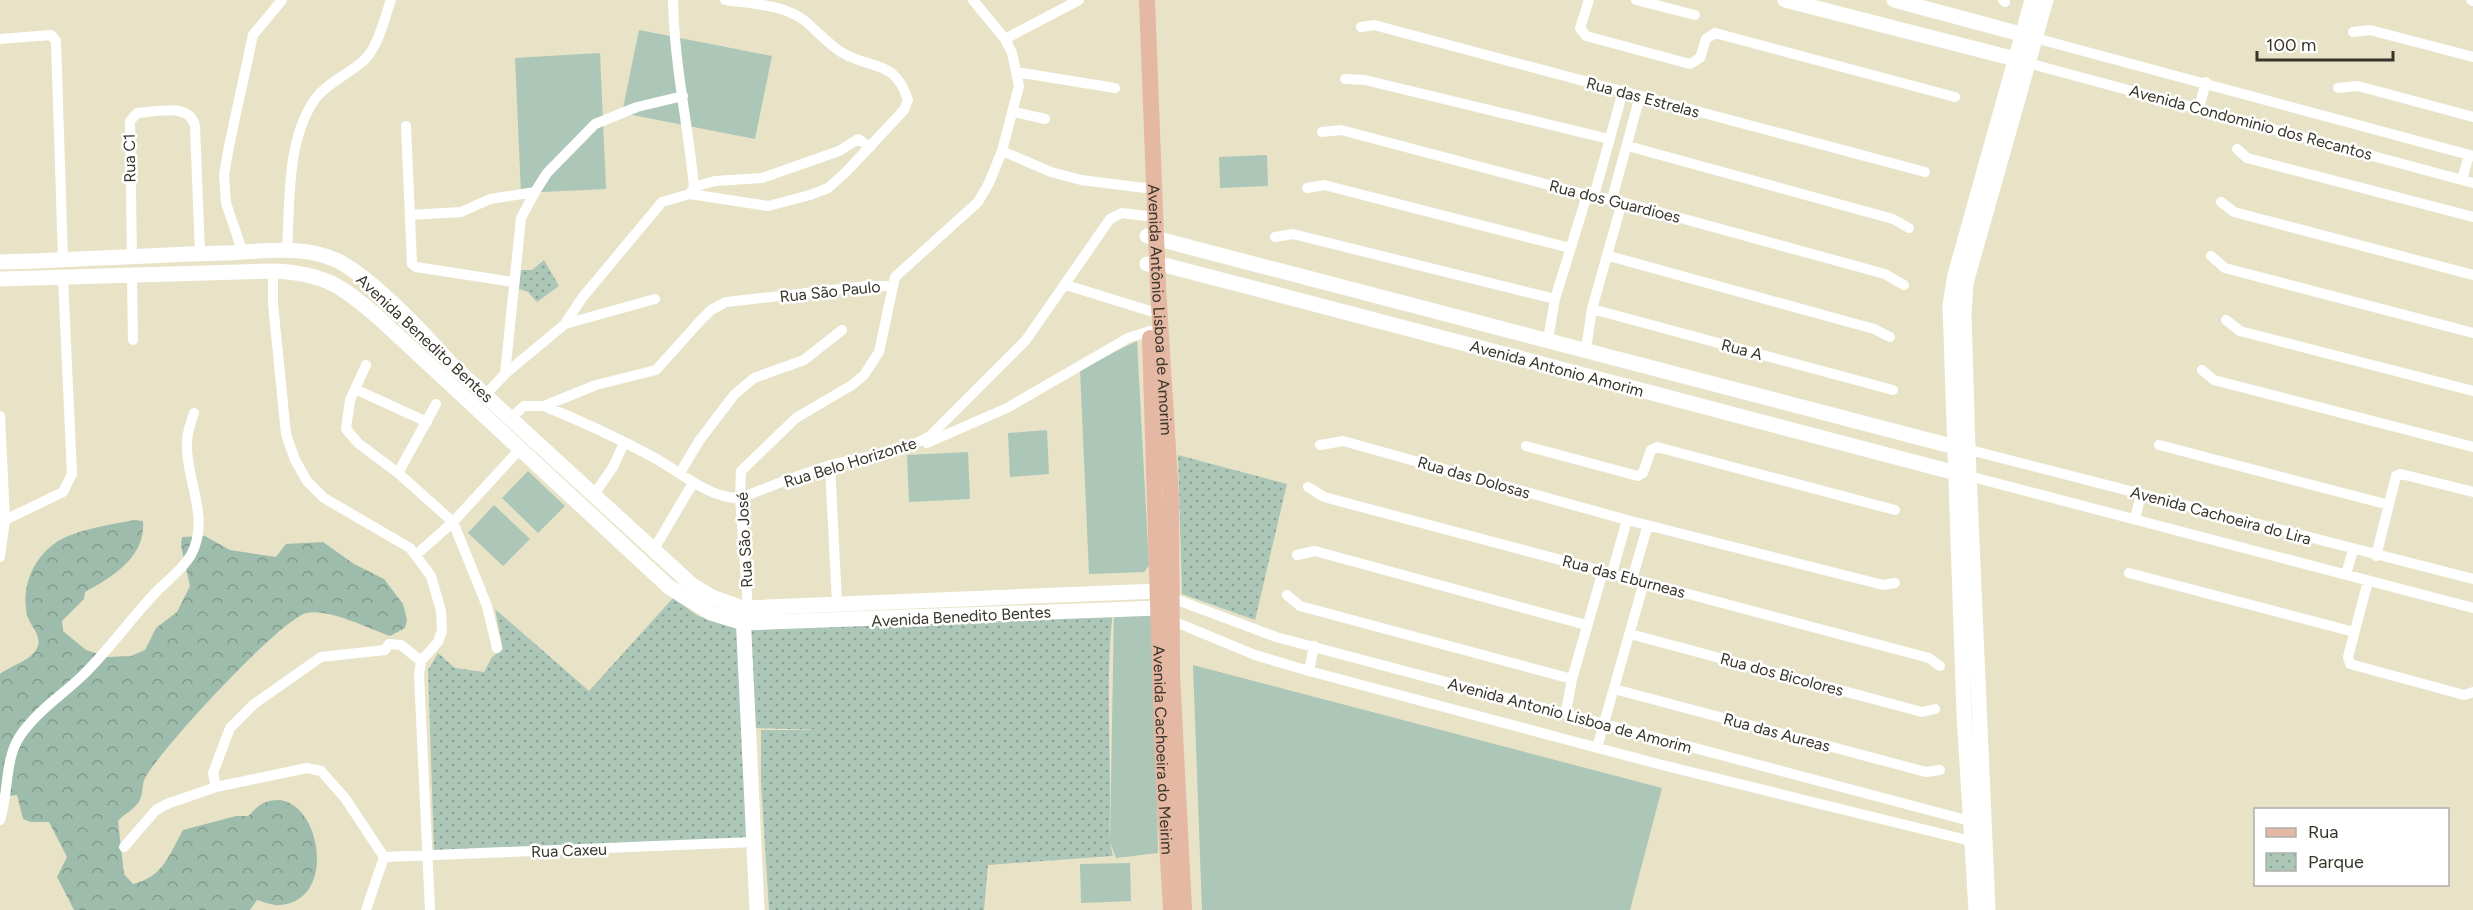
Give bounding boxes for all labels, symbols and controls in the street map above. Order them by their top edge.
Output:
scale bar [2257,24,2394,62]
text: 100 m [2266,34,2316,56]
street label: Rua das Estrelas [1584,73,1701,122]
street label: Avenida Condominio dos Recantos [2127,81,2374,164]
street label: Rua C1 [120,133,139,183]
street label: Rua dos Guardioes [1547,176,1682,227]
street label: Avenida Antônio Lisboa de Amorim [1144,184,1176,436]
street label: Avenida Benedito Bentes [352,270,497,407]
street label: Rua São Paulo [779,277,881,306]
street label: Rua A [1719,335,1765,364]
street label: Avenida Antonio Amorim [1468,336,1646,401]
street label: Rua Belo Horizonte [782,433,919,492]
street label: Rua das Dolosas [1415,452,1532,503]
street label: Avenida Cachoeira do Lira [2128,482,2313,549]
street label: Rua São José [732,491,756,588]
street label: Rua das Eburneas [1560,551,1687,602]
street label: Avenida Benedito Bentes [871,602,1051,631]
street label: Avenida Cachoeira do Meirim [1149,645,1177,855]
street label: Rua dos Bicolores [1718,649,1846,700]
street label: Avenida Antonio Lisboa de Amorim [1446,674,1694,757]
street label: Rua das Aureas [1722,709,1832,756]
legend [2254,808,2449,886]
text: Rua [2308,821,2339,843]
street label: Rua Caxeu [531,840,607,861]
text: Parque [2308,851,2364,873]

